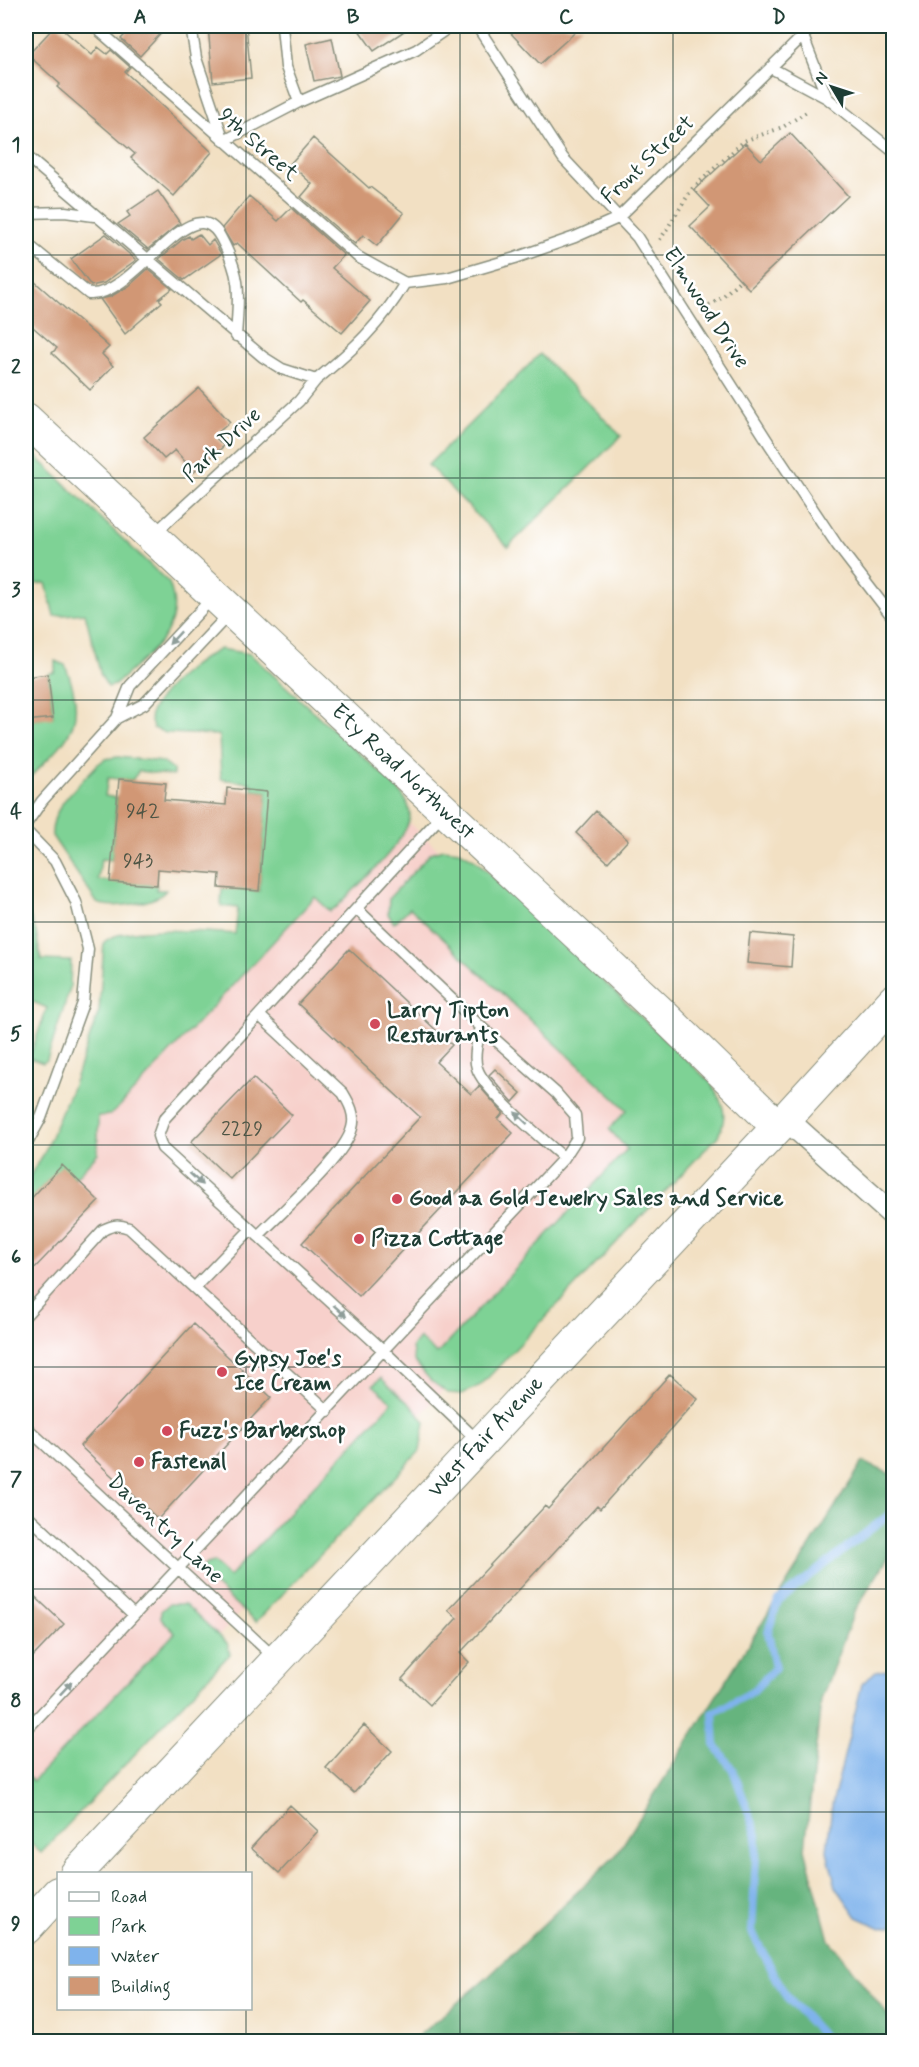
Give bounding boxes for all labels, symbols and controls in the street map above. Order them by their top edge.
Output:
text: A [133,4,147,31]
text: B [347,4,360,31]
text: C [559,4,574,31]
text: D [772,4,786,31]
north arrow [802,57,862,117]
text: N [810,68,833,89]
street label: 9th Street [212,102,304,188]
street label: Front Street [595,109,701,211]
text: 1 [12,132,20,159]
street label: Elmwood Drive [656,242,756,374]
text: 2 [11,354,21,381]
street label: Park Drive [177,401,267,489]
text: 3 [11,577,21,604]
one-way arrow [168,631,182,645]
street label: Ety Road Northwest [325,698,481,846]
house number: 942 [126,798,160,825]
text: 4 [10,799,22,826]
house number: 943 [123,848,153,875]
place label: Larry Tipton Restaurants [387,997,509,1050]
marker: Larry Tipton Restaurants [368,1017,382,1031]
text: 5 [10,1021,22,1048]
one-way arrow [514,1111,529,1125]
house number: 2229 [221,1116,263,1143]
one-way arrow [189,1172,203,1186]
place label: Good aa Gold Jewelry Sales and Service [409,1185,784,1213]
marker: Good aa Gold Jewelry Sales and Service [390,1192,404,1206]
place label: Pizza Cottage [371,1225,503,1254]
marker: Pizza Cottage [352,1232,366,1246]
text: 6 [11,1244,21,1271]
one-way arrow [332,1304,347,1317]
place label: Gypsy Joe's Ice Cream [234,1345,341,1398]
marker: Gypsy Joe's Ice Cream [215,1365,229,1379]
street label: West Fair Avenue [422,1370,550,1504]
place label: Fuzz's Barbershop [179,1417,346,1445]
marker: Fuzz's Barbershop [160,1424,174,1438]
place label: Fastenal [151,1448,227,1476]
marker: Fastenal [132,1455,146,1469]
text: 7 [10,1466,22,1493]
street label: Daventry Lane [101,1468,229,1590]
one-way arrow [59,1680,73,1695]
text: 8 [10,1688,22,1715]
legend [57,1872,252,2010]
text: Road [111,1885,147,1909]
text: 9 [11,1911,21,1938]
text: Park [111,1915,147,1939]
text: Water [111,1945,160,1969]
text: Building [111,1975,171,2001]

